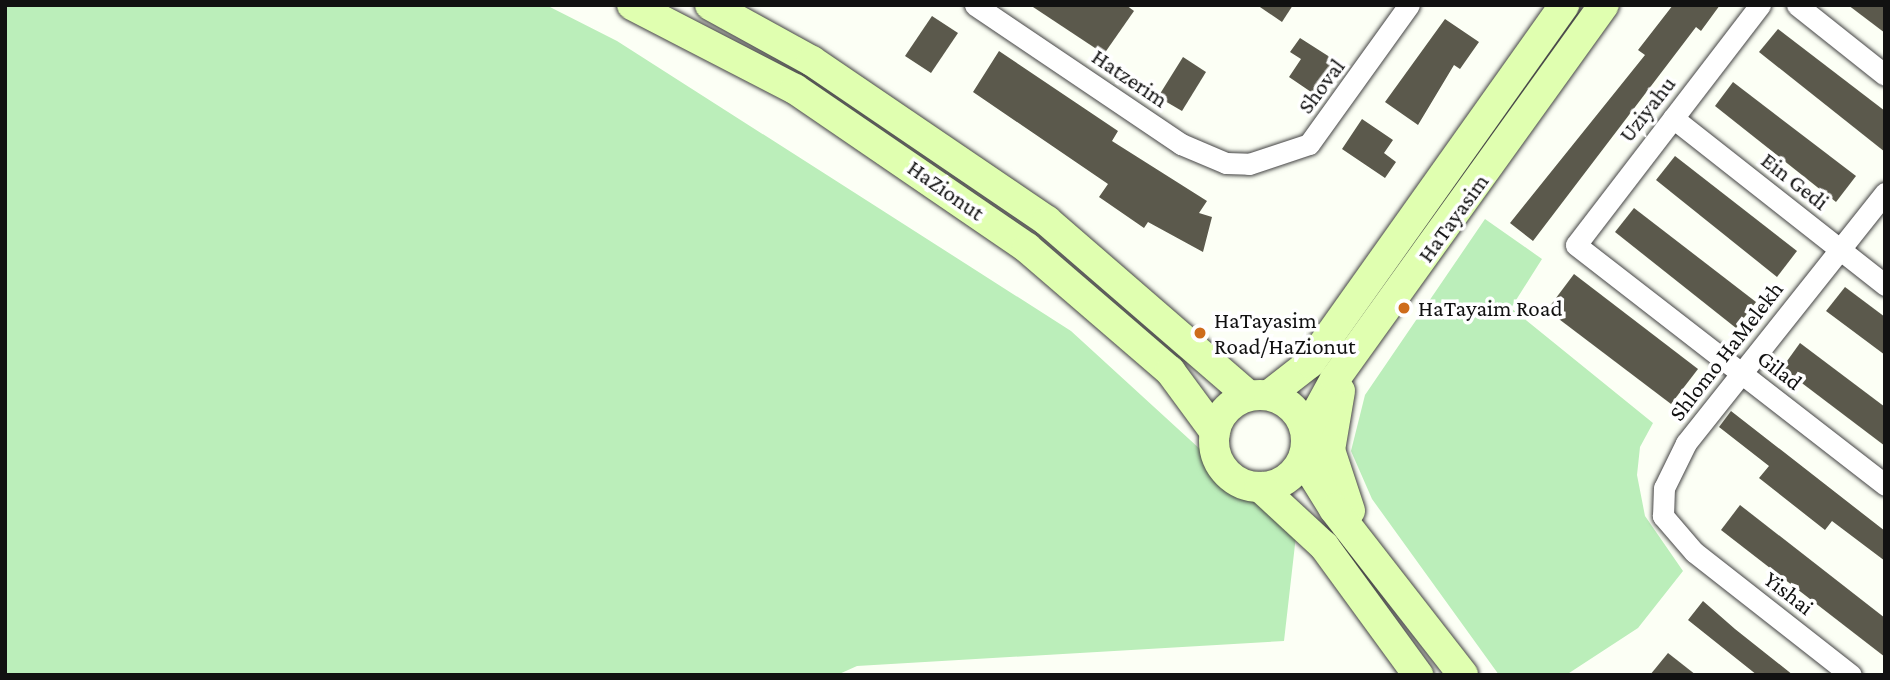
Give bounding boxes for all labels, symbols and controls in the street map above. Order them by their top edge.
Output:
street label: Hatzerim [1087,43,1173,113]
street label: Shoval [1291,53,1351,119]
street label: Uziyahu [1613,70,1681,148]
street label: Ein Gedi [1756,146,1834,216]
street label: HaZionut [902,154,990,226]
street label: HaTayasim [1412,168,1494,268]
street label: Shlomo HaMelekh [1663,276,1789,426]
place label: HaTayaim Road [1418,294,1563,322]
marker: HaTayaim Road [1396,300,1412,316]
place label: HaTayasim Road/HaZionut [1214,306,1356,360]
marker: HaTayasim Road/HaZionut [1192,325,1208,341]
street label: Gilad [1752,344,1808,396]
street label: Yishai [1759,565,1819,621]

